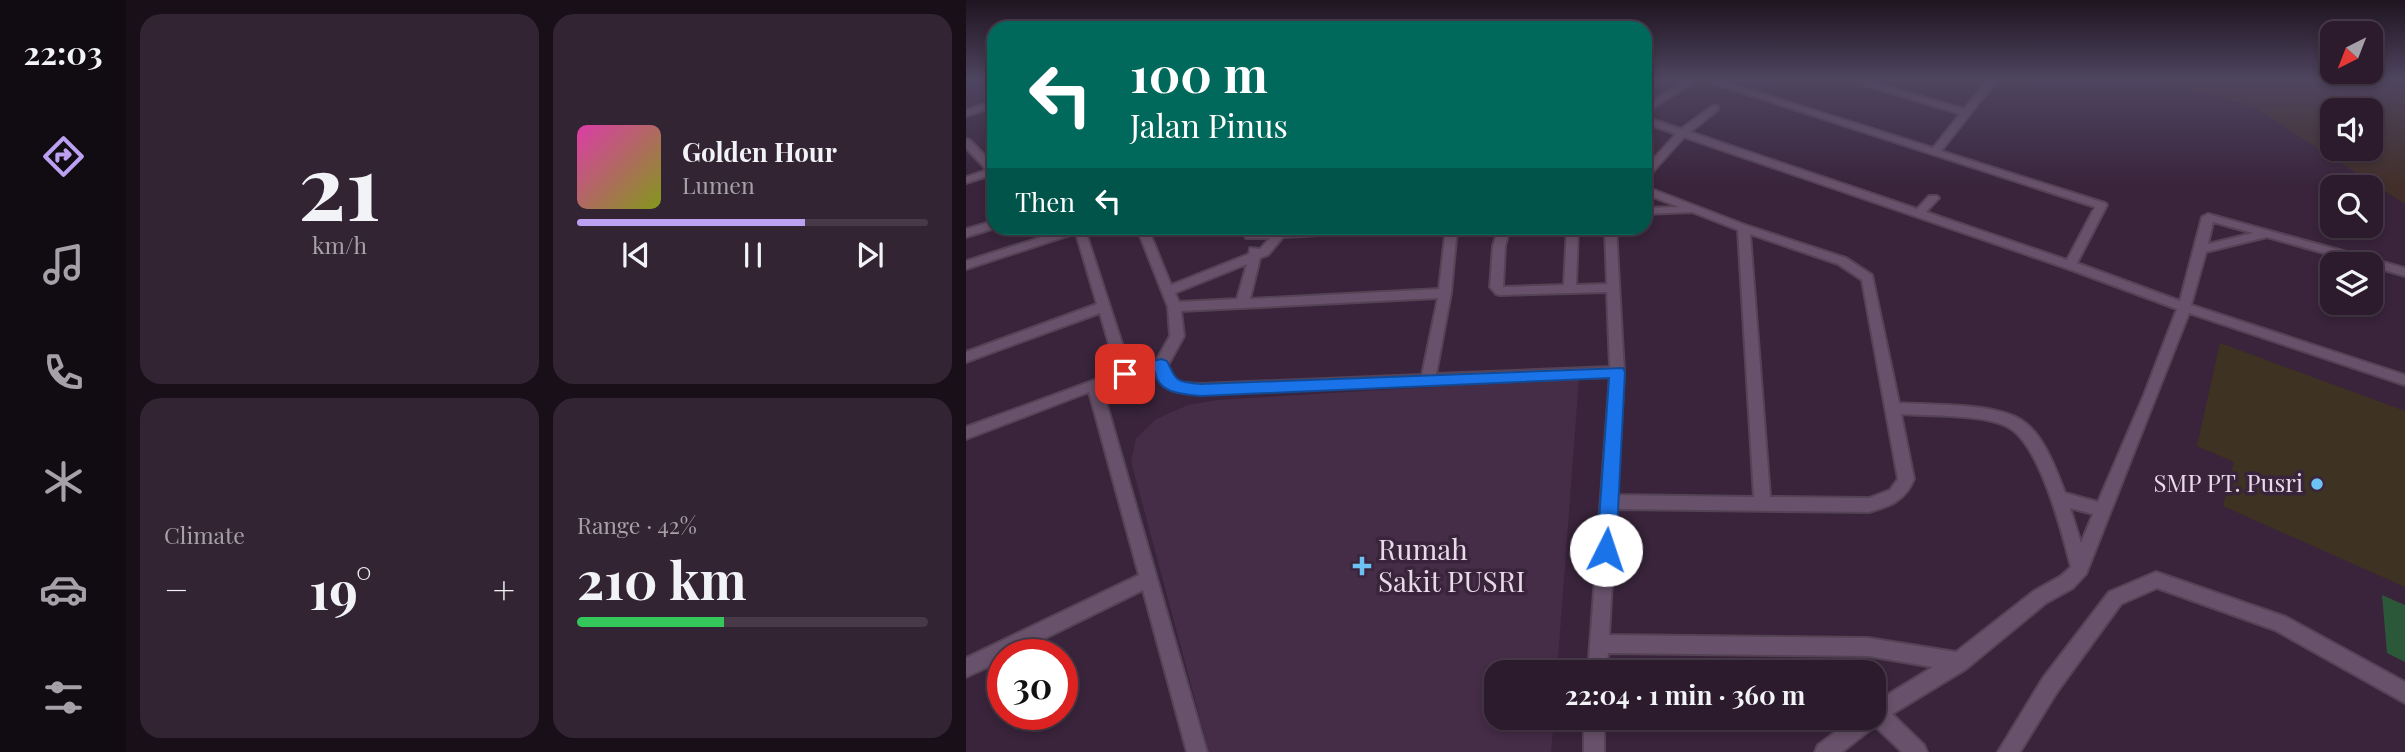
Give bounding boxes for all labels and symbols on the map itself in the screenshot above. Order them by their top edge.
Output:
north arrow [2320,21,2384,84]
pin [1095,344,1155,404]
place label: SMP PT. Pusri [2154,466,2303,498]
marker: SMP PT. Pusri [2309,476,2325,492]
position arrow [1569,513,1643,587]
place label: Rumah Sakit PUSRI [1378,530,1525,599]
marker: Rumah Sakit PUSRI [1352,556,1372,576]
speed limit sign: 30 [987,639,1078,730]

